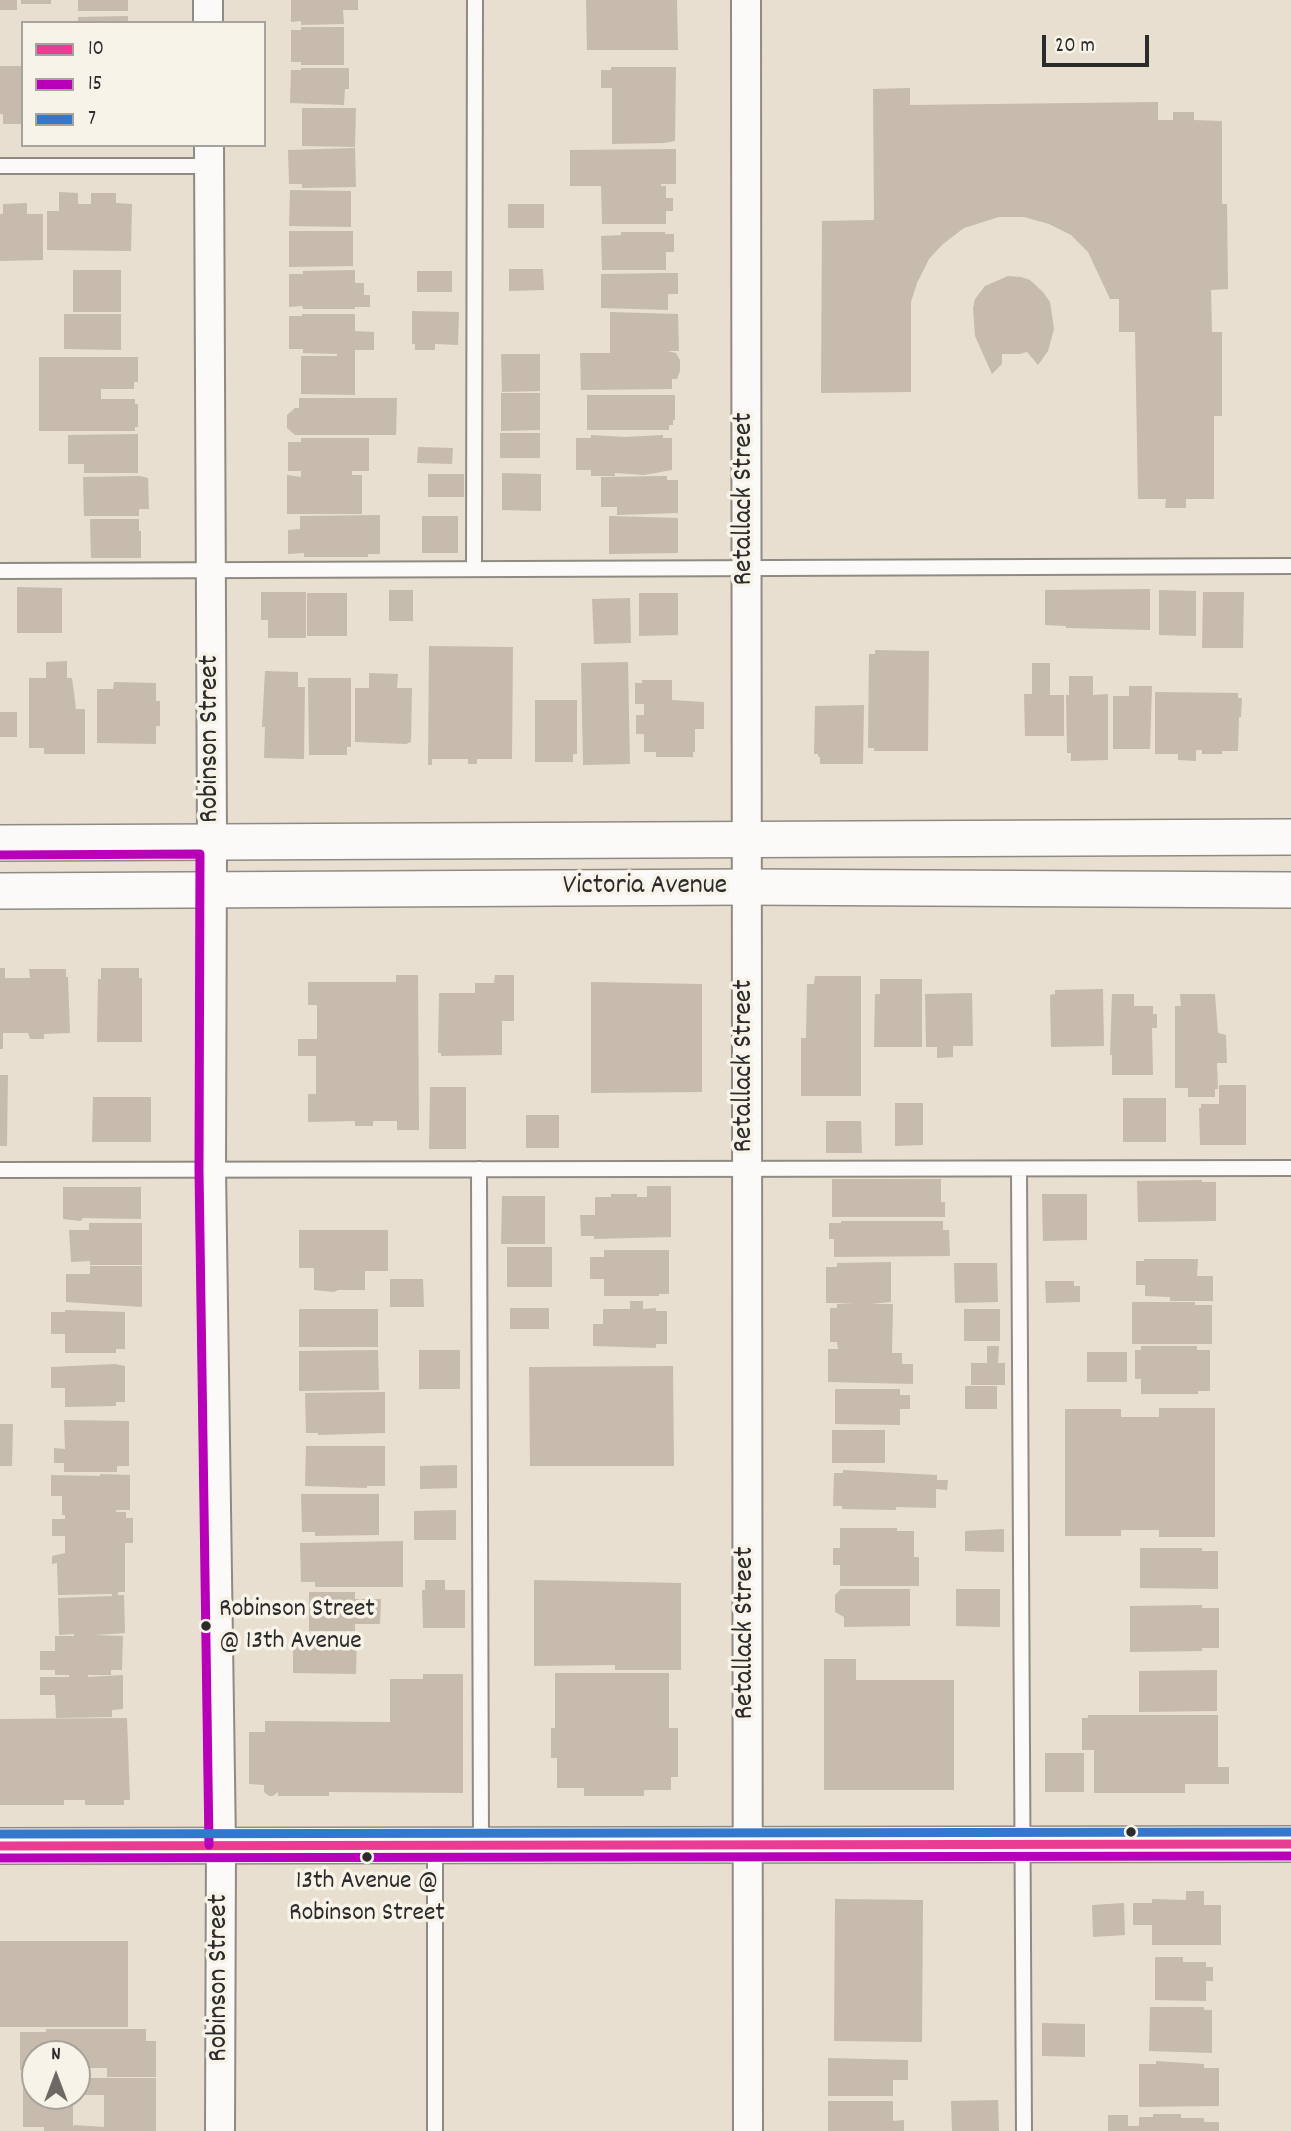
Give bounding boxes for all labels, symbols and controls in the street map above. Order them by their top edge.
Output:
legend [21,21,266,147]
scale bar [1046,21,1153,65]
text: 20 m [1055,32,1095,62]
text: 10 [88,35,104,65]
text: 15 [88,70,102,100]
text: 7 [88,105,96,135]
street label: Retallack Street [729,412,763,586]
street label: Robinson Street [195,655,229,823]
street label: Victoria Avenue [563,871,727,905]
street label: Retallack Street [729,979,763,1153]
street label: Retallack Street [730,1546,764,1720]
place label: Robinson Street @ 13th Avenue [219,1595,375,1656]
marker: Robinson Street @ 13th Avenue [199,1619,213,1633]
unlabelled marker [1124,1825,1138,1839]
marker: 13th Avenue @ Robinson Street [360,1850,374,1864]
place label: 13th Avenue @ Robinson Street [289,1867,445,1928]
street label: Robinson Street [204,1894,238,2062]
north arrow [21,2040,91,2110]
text: N [51,2042,61,2069]

